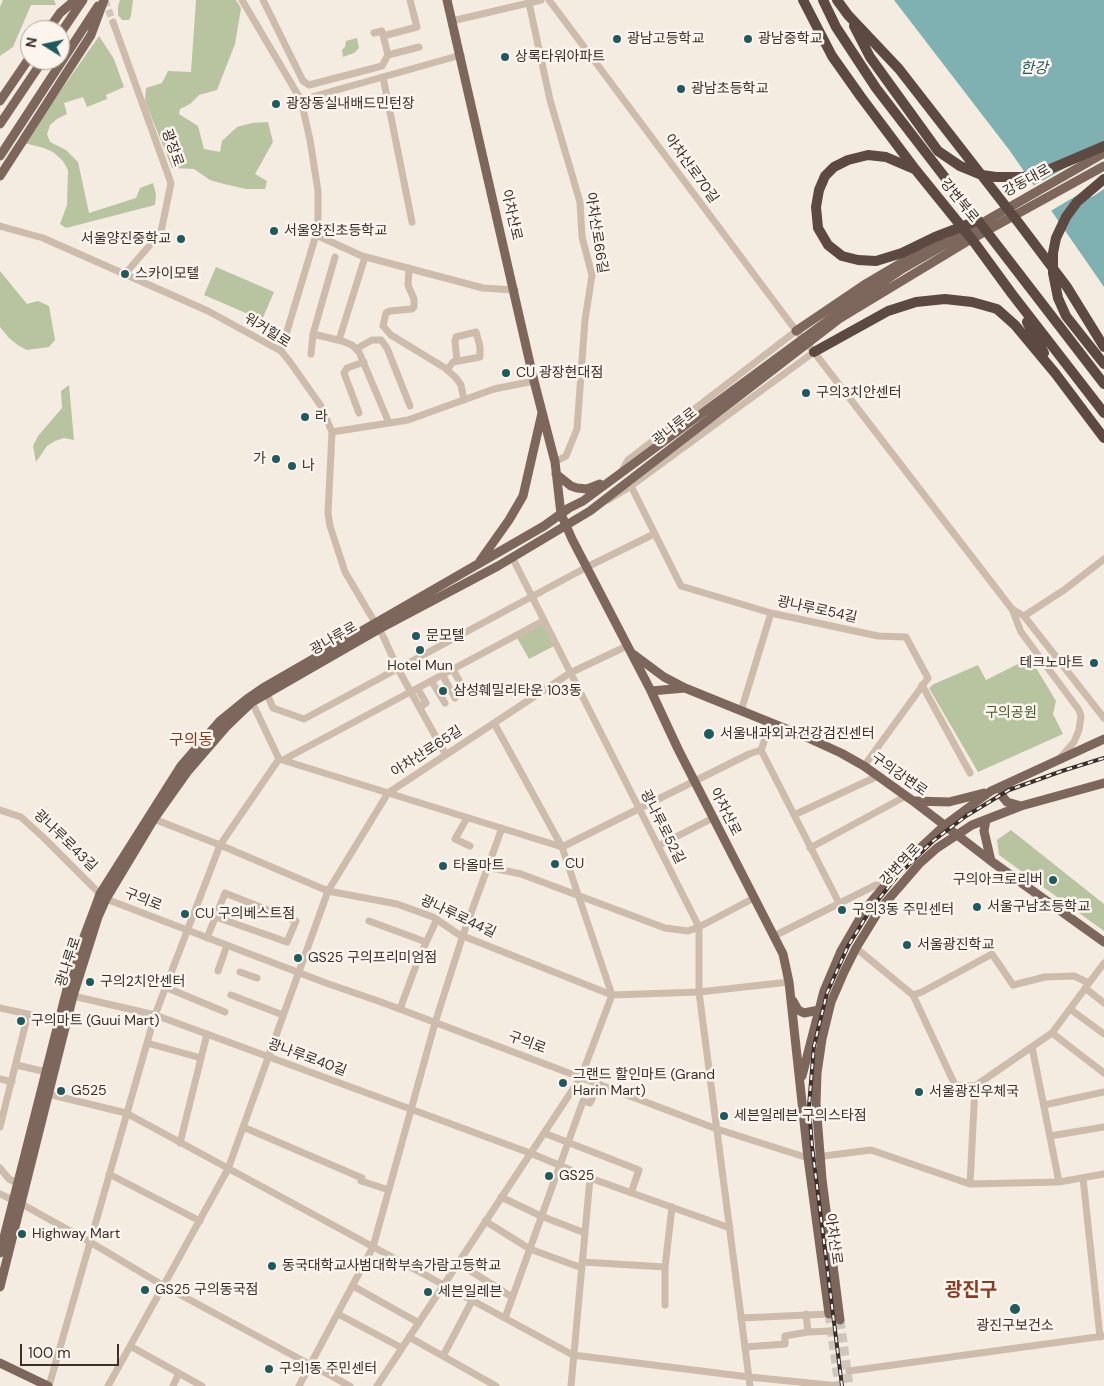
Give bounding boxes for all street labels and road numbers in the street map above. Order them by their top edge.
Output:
street label: 광장로 [157,127,187,169]
street label: 아차산로70길 [660,131,722,207]
street label: 강동대로 [1000,161,1054,201]
street label: 강변북로 [936,176,982,226]
street label: 아차산로 [497,188,525,242]
street label: 아차산로66길 [581,191,611,275]
street label: 워커힐로 [241,310,293,352]
street label: 광나루로 [650,405,700,449]
street label: 광나루로54길 [775,593,859,627]
street label: 광나루로 [307,619,361,659]
street label: 아차산로65길 [388,723,466,781]
street label: 구의강변로 [868,750,930,800]
street label: 아차산로 [706,785,744,839]
street label: 광나루로52길 [636,787,688,867]
street label: 광나루로43길 [30,807,100,875]
street label: 강변역로 [877,840,925,890]
street label: 구의로 [122,885,164,915]
street label: 광나루로44길 [418,892,498,942]
street label: 광나루로 [53,935,85,989]
street label: 구의로 [506,1028,548,1058]
street label: 광나루로40길 [265,1036,349,1080]
street label: 아차산로 [821,1212,845,1266]

